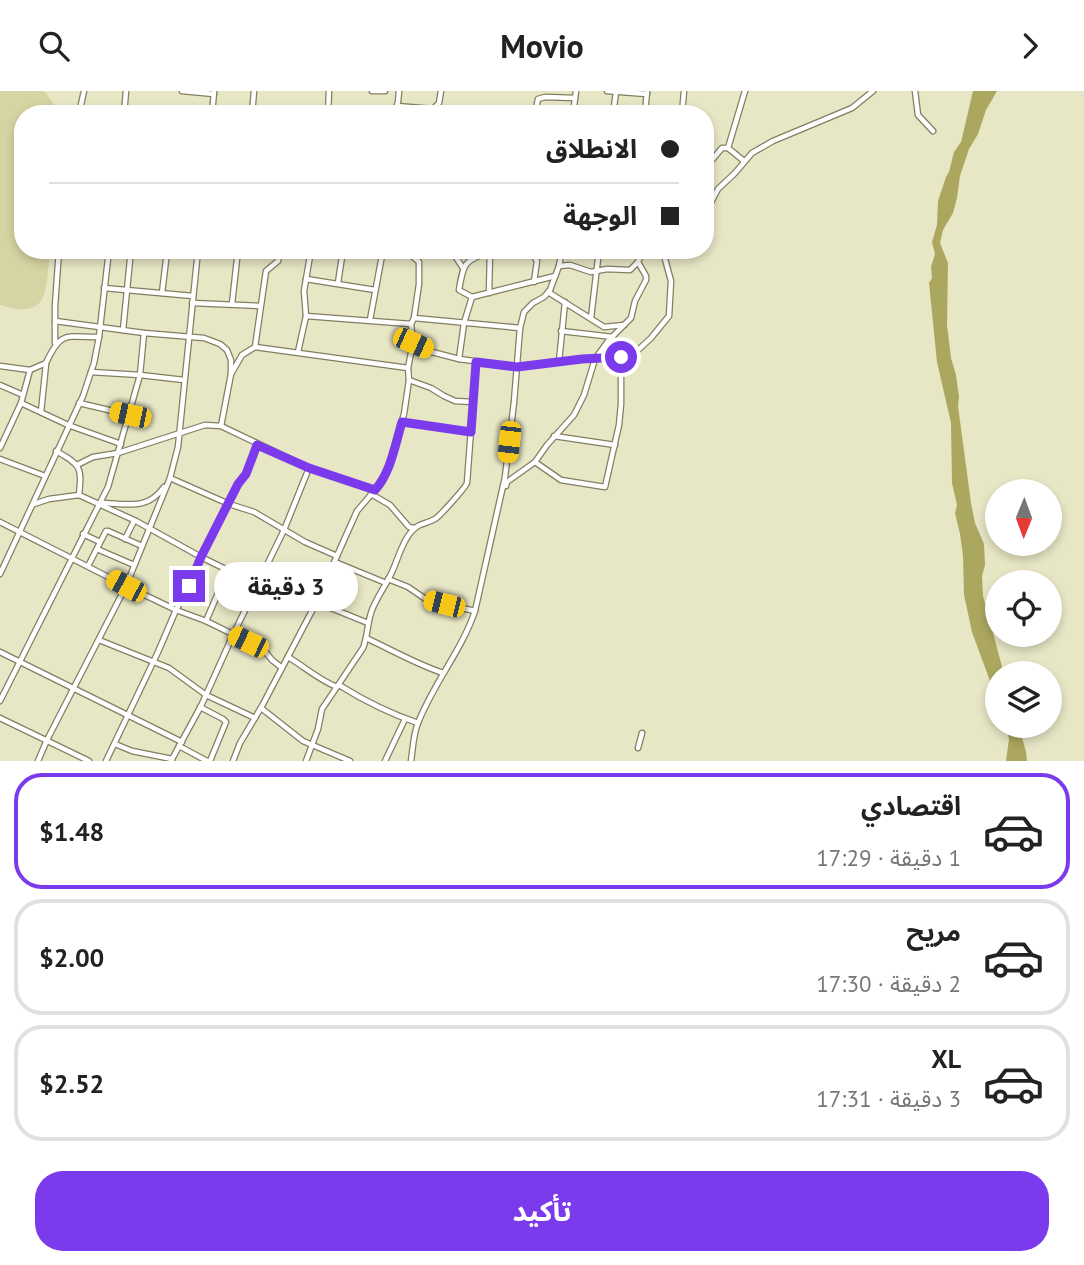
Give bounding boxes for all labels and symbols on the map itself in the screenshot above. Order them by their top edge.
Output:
car [390,325,437,361]
route start [605,341,637,373]
car [108,400,153,430]
car [497,420,522,464]
north arrow [985,479,1062,557]
callout: 3 دقيقة [214,561,357,611]
car [103,567,150,605]
route end [173,570,205,602]
car [422,589,467,619]
car [225,623,272,661]

